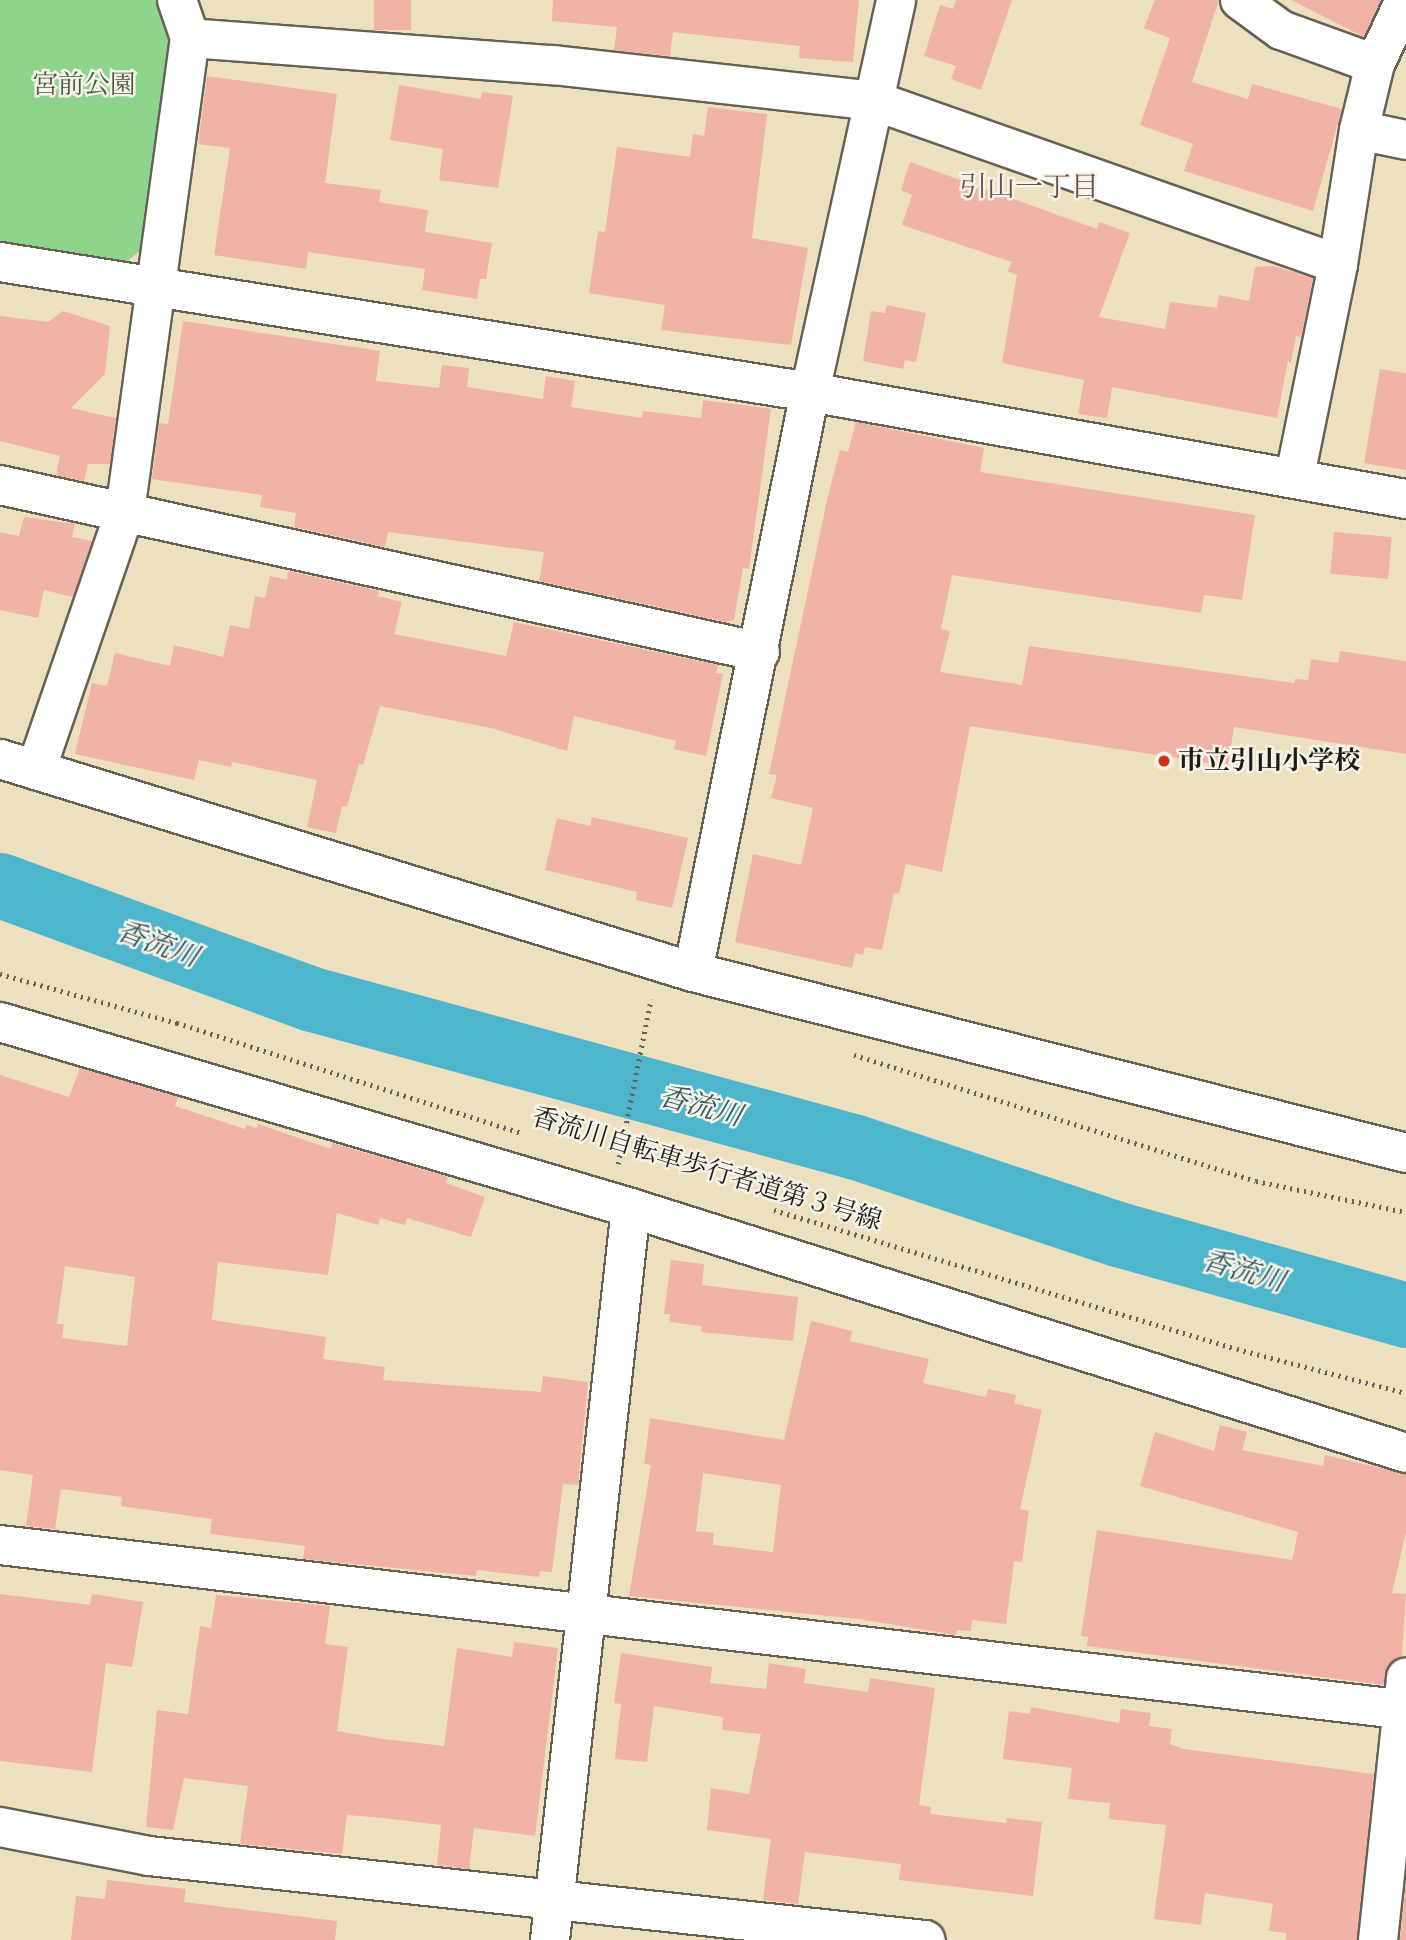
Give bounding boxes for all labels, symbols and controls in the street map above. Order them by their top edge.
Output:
park label: 宮前公園 [32,69,136,101]
district label: 引山一丁目 [959,169,1099,203]
place label: 市立引山小学校 [1178,745,1360,777]
marker: 市立引山小学校 [1156,753,1172,769]
water label: 香流川 [113,913,203,973]
water label: 香流川 [656,1078,746,1132]
street label: 香流川自転車歩行者道第３号線 [528,1101,886,1237]
water label: 香流川 [1199,1242,1289,1298]

